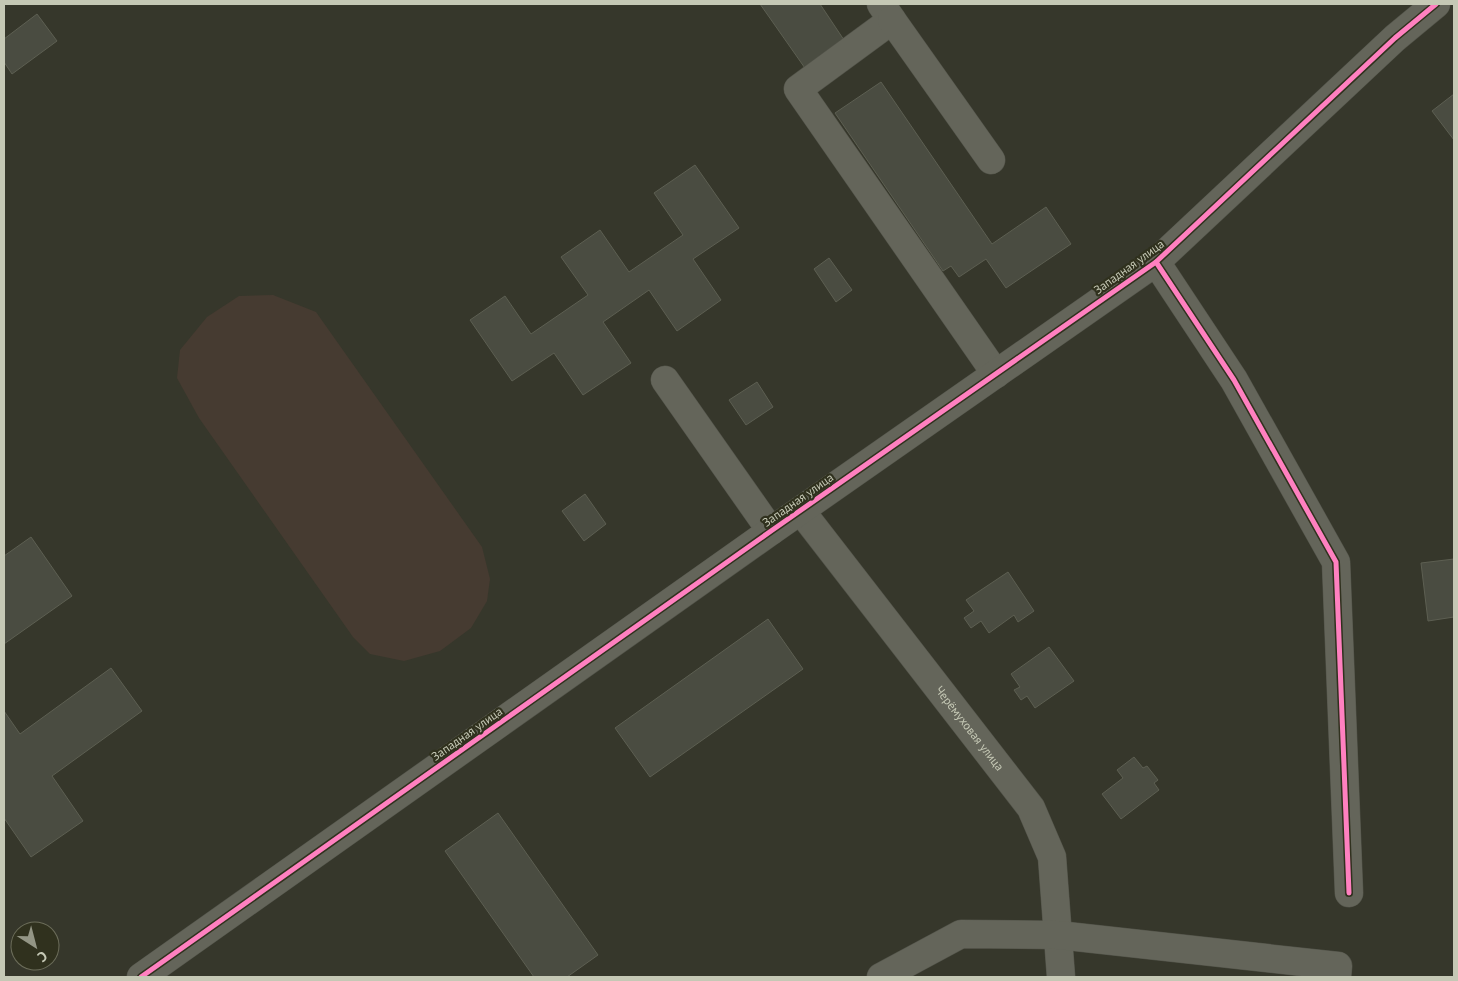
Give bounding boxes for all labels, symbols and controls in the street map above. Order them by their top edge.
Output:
street label: Западная улица [1091,236,1167,297]
street label: Западная улица [759,470,836,530]
street label: Черёмуховая улица [932,683,1007,773]
street label: Западная улица [428,704,505,764]
north arrow [10,921,60,971]
text: С [34,947,51,966]

